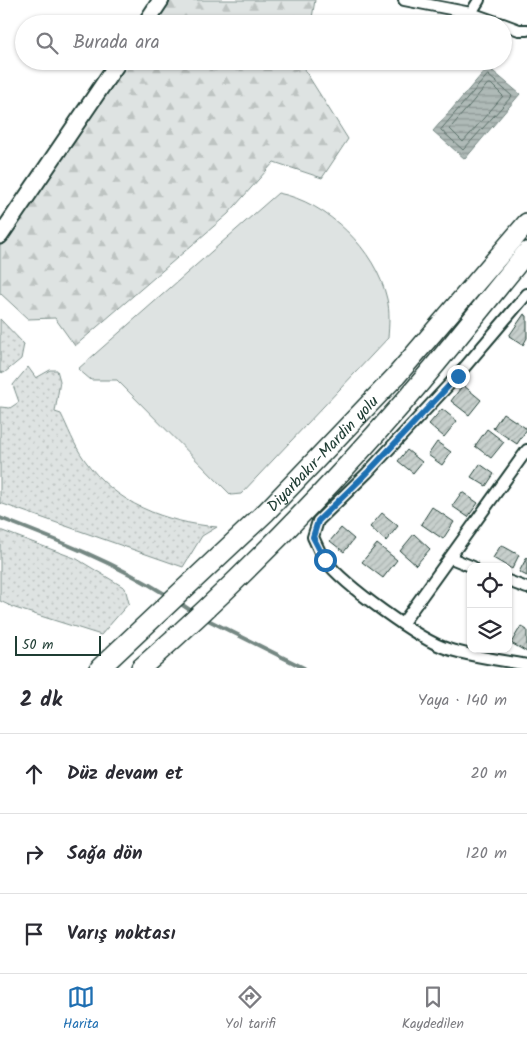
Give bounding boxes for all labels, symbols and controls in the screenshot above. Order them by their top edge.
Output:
search box [15,15,512,70]
text: Burada ara [73,28,160,58]
icon: search [33,29,61,57]
route end [447,365,470,388]
street label: Diyarbakır-Mardin yolu [261,390,385,518]
route start [314,549,337,572]
map controls [467,563,512,653]
button: locate [467,563,512,608]
button: layers [467,608,512,653]
scale bar [15,633,101,656]
text: 50 m [22,634,53,656]
text: 2 dk [20,684,62,717]
text: Yaya · 140 m [418,688,507,713]
text: Düz devam et [67,759,183,789]
icon: ahead [20,760,48,788]
text: 20 m [471,761,507,786]
text: Sağa dön [67,839,143,869]
icon: right [20,840,48,868]
text: 120 m [466,841,507,866]
text: Varış noktası [67,919,175,949]
icon: arrive [20,920,48,948]
tab: Harita [63,983,99,1035]
tab: Yol tarifi [225,983,276,1035]
tab: Kaydedilen [402,983,464,1035]

